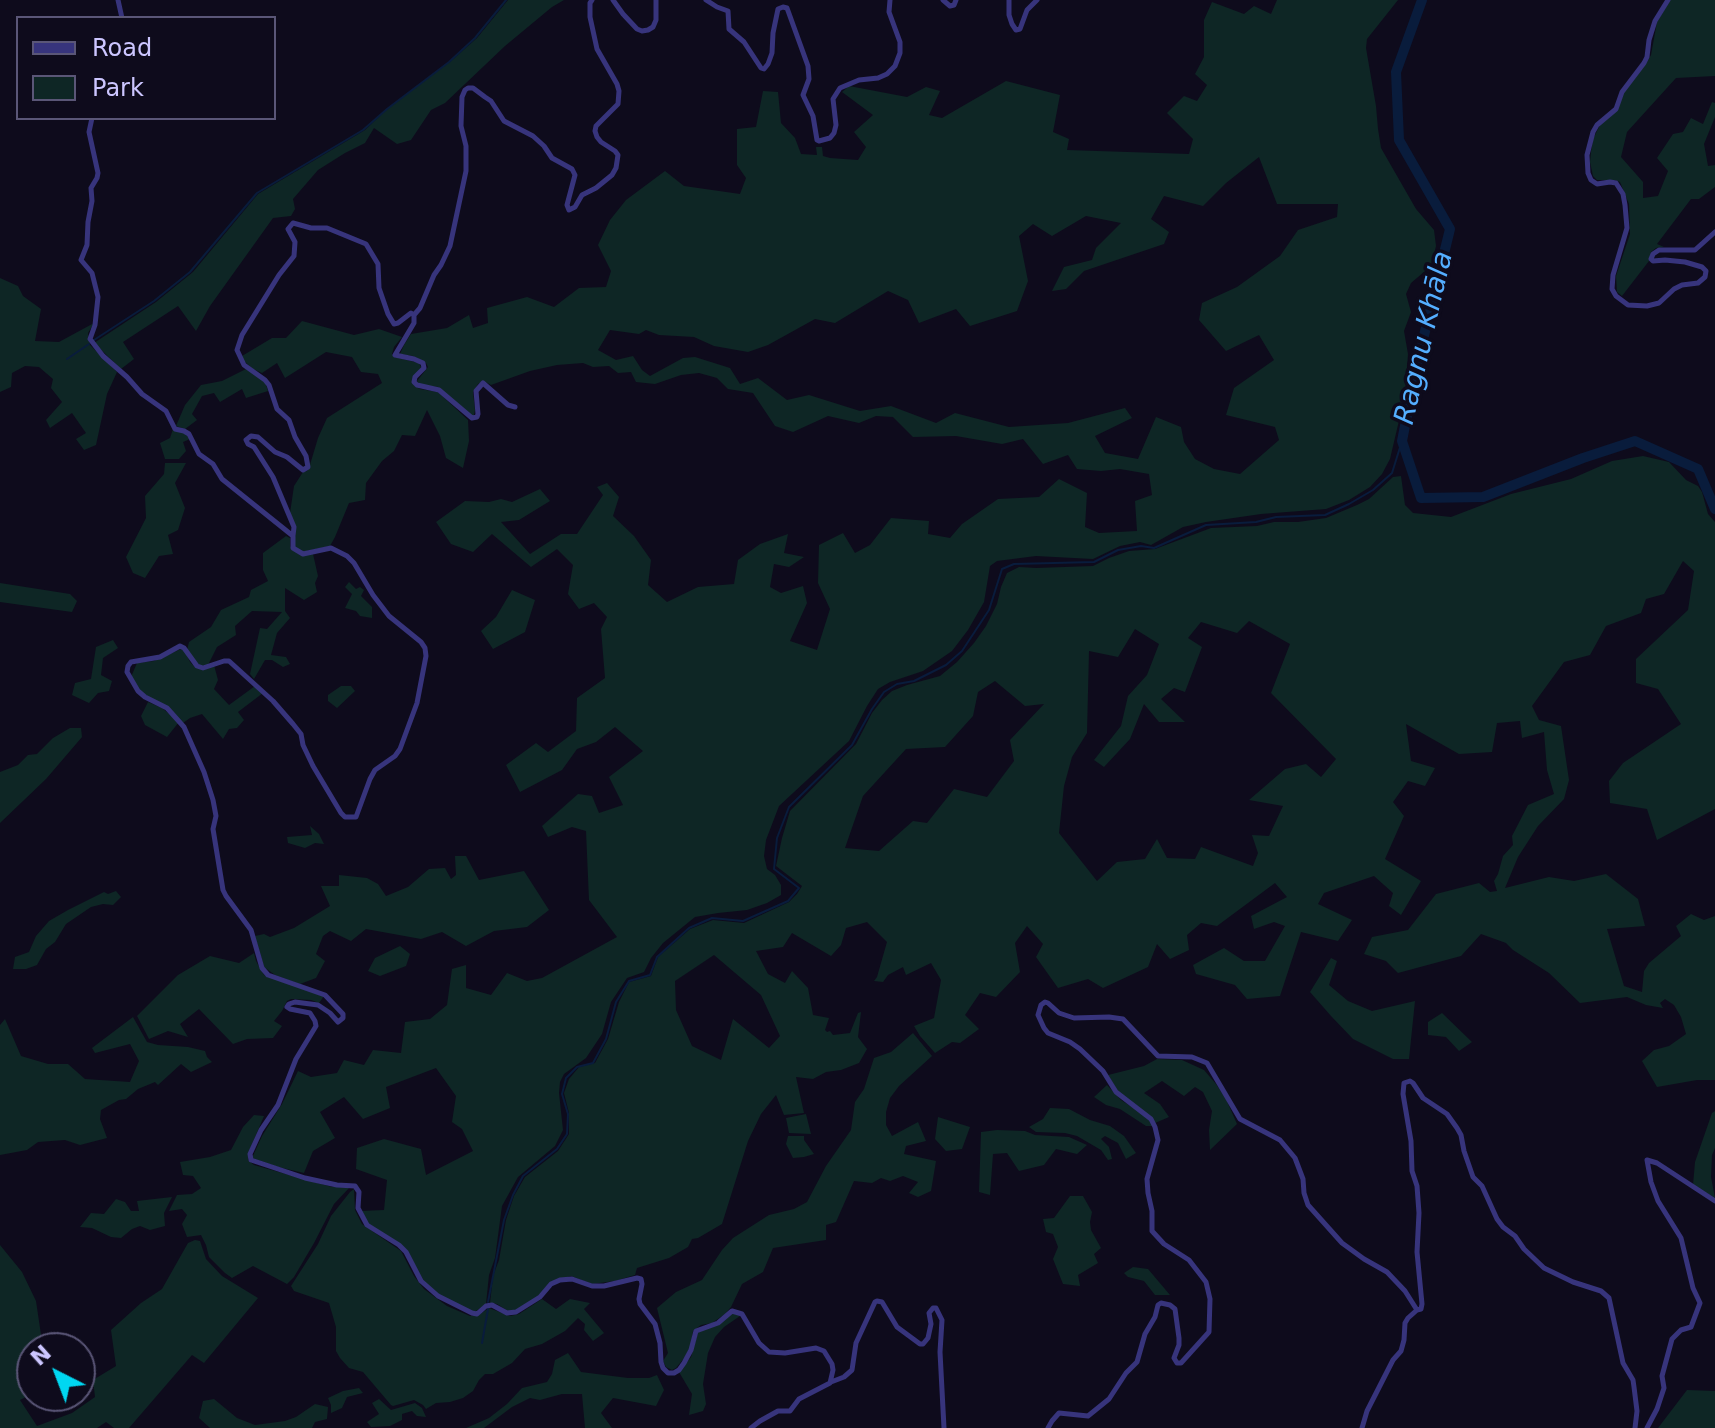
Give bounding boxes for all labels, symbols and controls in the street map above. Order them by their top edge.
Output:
legend [16,16,276,120]
text: Road [92,34,152,62]
text: Park [92,74,144,102]
water label: Ragnu Khāla [1389,248,1461,428]
north arrow [16,1332,96,1412]
text: N [26,1340,56,1371]

